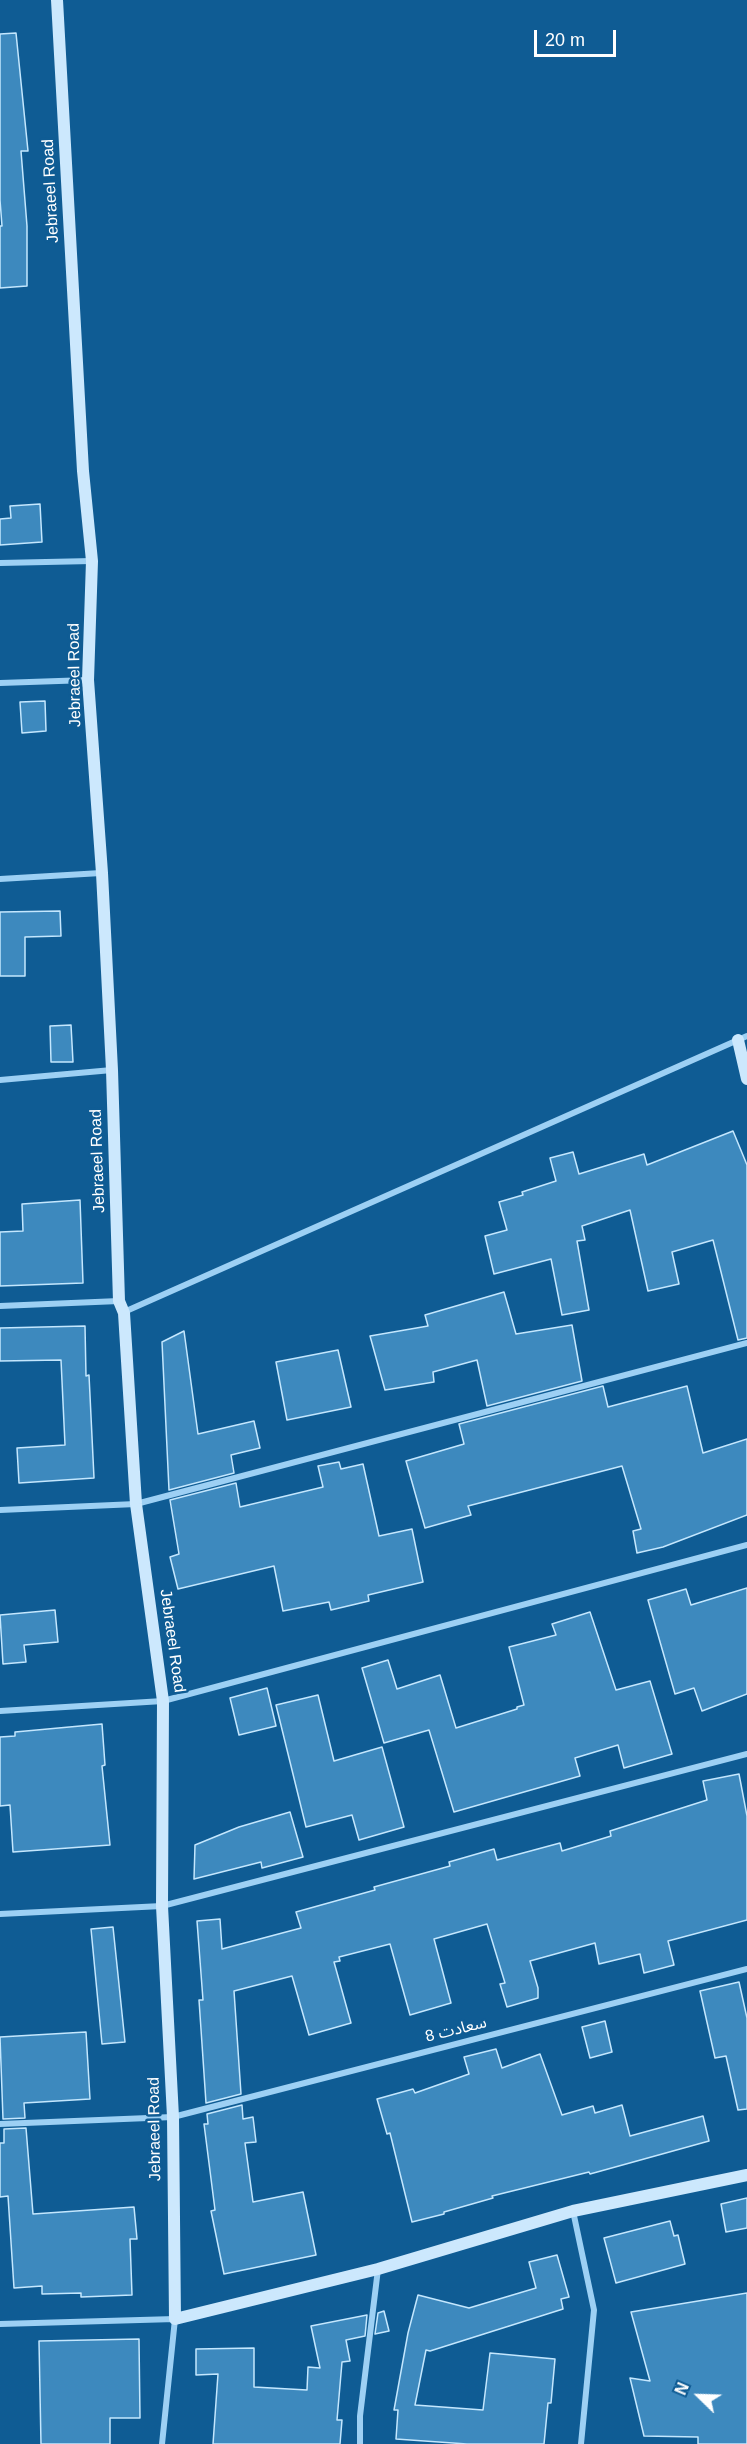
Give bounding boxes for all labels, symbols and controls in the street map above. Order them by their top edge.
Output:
scale bar [537,18,620,56]
text: 20 m [545,30,585,50]
street label: Jebraeel Road [39,139,63,243]
street label: Jebraeel Road [64,623,86,727]
street label: Jebraeel Road [87,1109,109,1213]
street label: Jebraeel Road [155,1588,189,1694]
street label: سعادت 8 [423,2013,489,2047]
street label: Jebraeel Road [144,2077,166,2181]
north arrow [669,2366,729,2426]
text: N [672,2380,692,2397]

